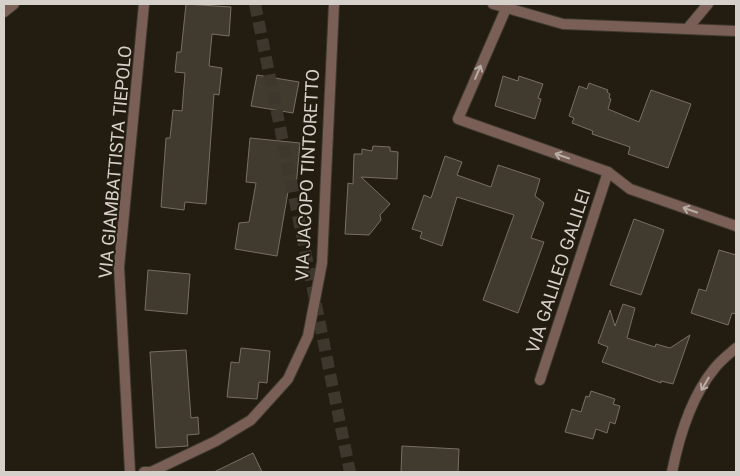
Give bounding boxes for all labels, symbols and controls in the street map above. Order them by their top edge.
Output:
street label: VIA GIAMBATTISTA TIEPOLO [94,45,136,279]
one-way arrow [474,65,484,80]
street label: VIA JACOPO TINTORETTO [291,68,323,282]
one-way arrow [555,151,570,160]
street label: VIA GALILEO GALILEI [522,186,594,356]
one-way arrow [683,205,698,214]
one-way arrow [699,377,709,391]

